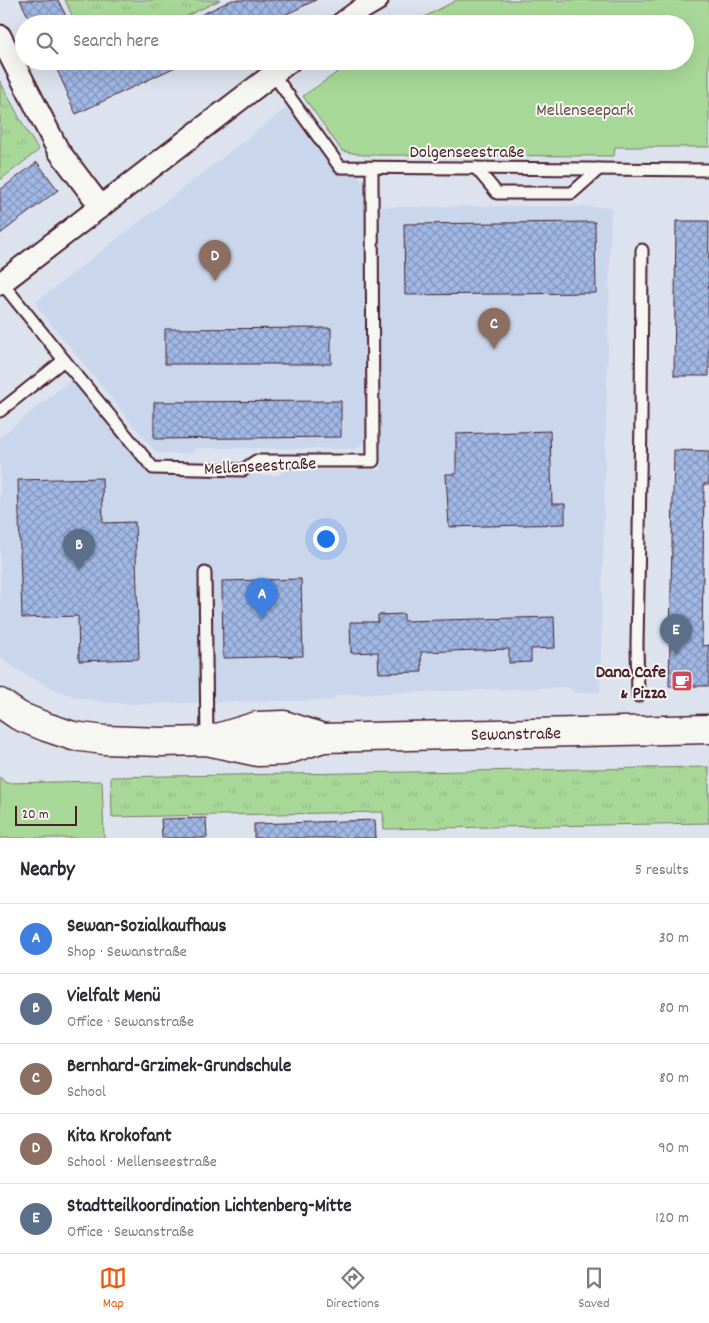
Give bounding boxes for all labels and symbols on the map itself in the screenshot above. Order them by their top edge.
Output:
park label: Mellenseepark [536,99,634,124]
street label: Dolgenseestraße [410,141,525,166]
pin: D [199,240,231,281]
pin: C [478,308,510,349]
street label: Mellenseestraße [203,452,317,483]
your location [313,526,339,552]
pin: B [63,529,95,570]
pin: A [246,578,278,619]
pin: E [660,614,692,655]
place label: Dana Cafe & Pizza [596,661,667,707]
cafe icon: Dana Cafe & Pizza [670,669,694,693]
street label: Sewanstraße [471,722,561,749]
scale bar [15,803,78,826]

